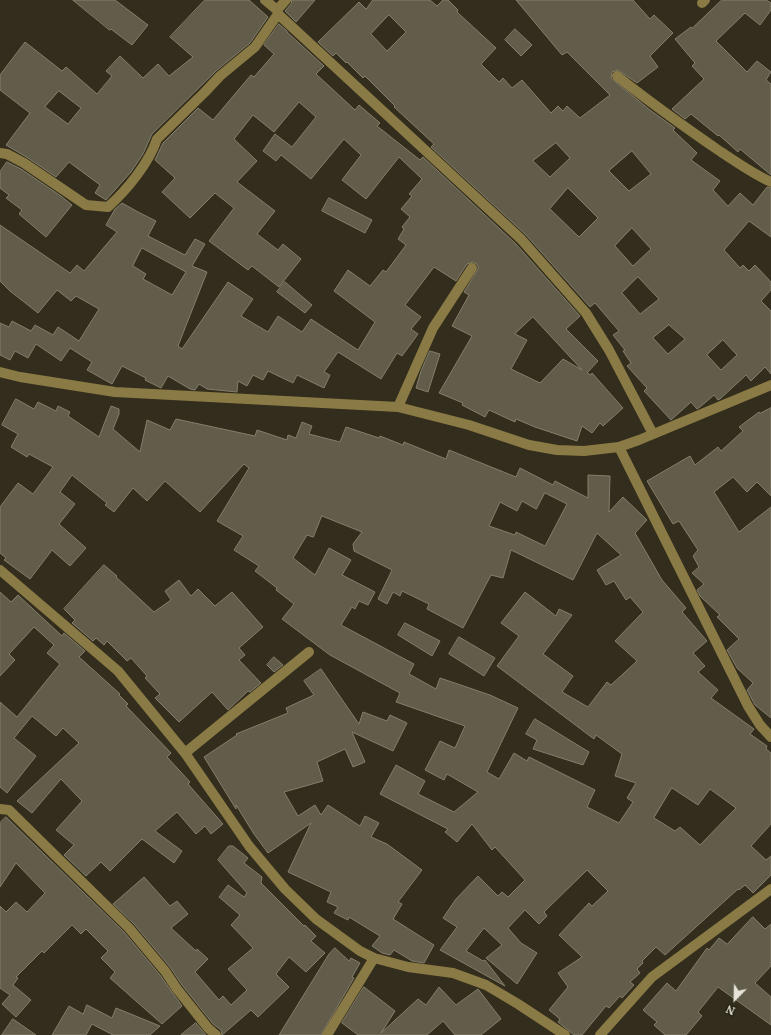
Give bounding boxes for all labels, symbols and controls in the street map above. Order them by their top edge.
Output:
north arrow [715,979,755,1019]
text: N [724,1002,737,1018]

